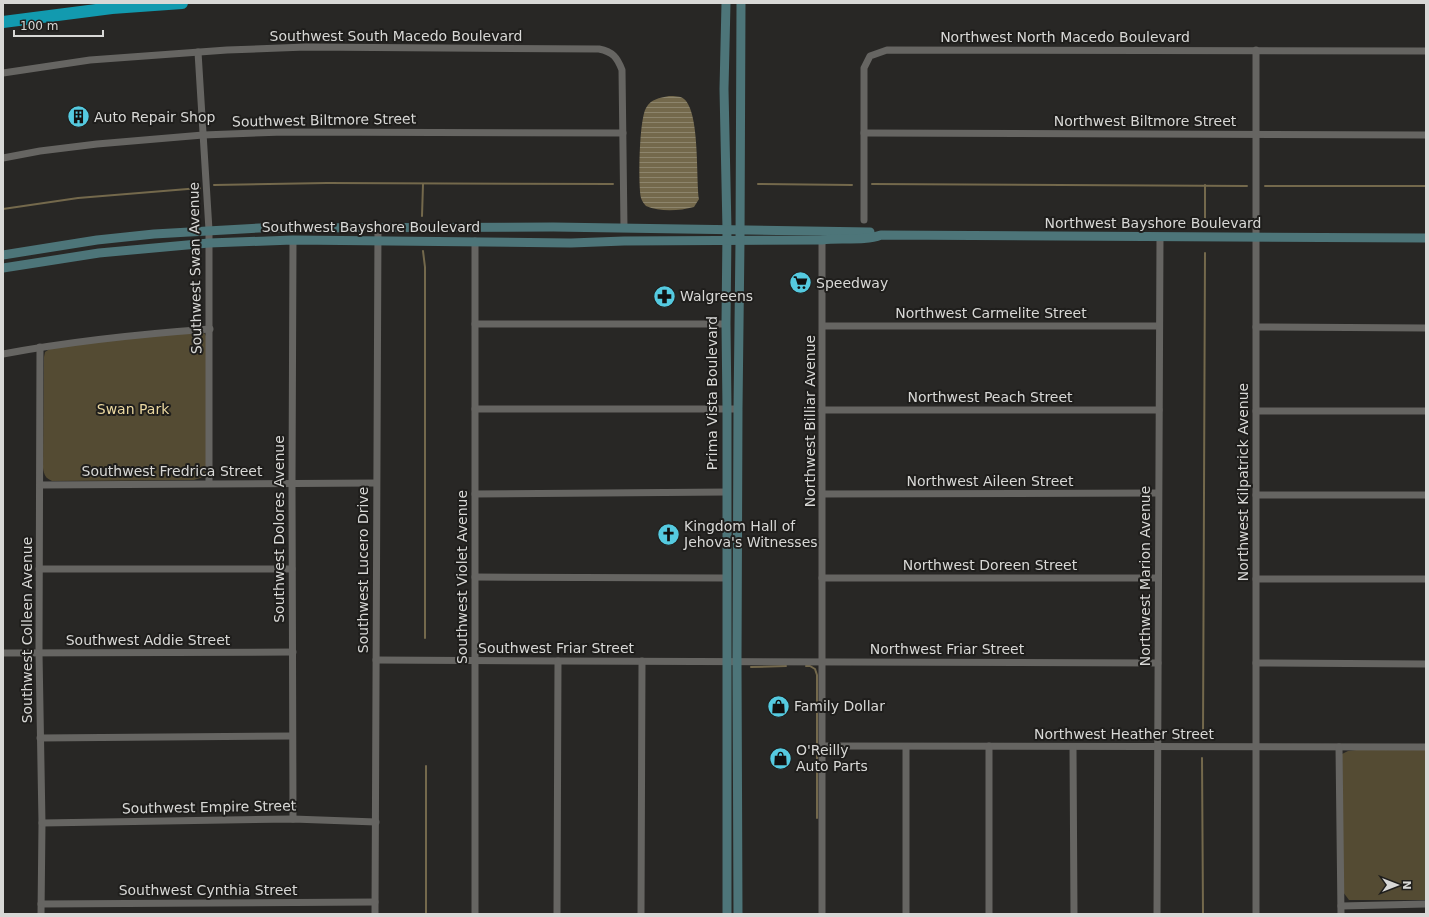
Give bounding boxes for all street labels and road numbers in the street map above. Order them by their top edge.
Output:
street label: Southwest South Macedo Boulevard [270,28,522,44]
street label: Northwest North Macedo Boulevard [940,29,1190,45]
street label: Southwest Biltmore Street [232,110,417,130]
street label: Northwest Biltmore Street [1054,113,1237,129]
street label: Southwest Swan Avenue [185,182,205,354]
street label: Northwest Bayshore Boulevard [1045,215,1261,231]
street label: Southwest Bayshore Boulevard [262,219,480,235]
street label: Northwest Carmelite Street [895,305,1087,321]
street label: Prima Vista Boulevard [704,316,720,470]
street label: Northwest Billiar Avenue [802,335,818,507]
street label: Northwest Kilpatrick Avenue [1235,383,1251,581]
street label: Northwest Peach Street [907,389,1073,405]
street label: Southwest Dolores Avenue [271,435,287,623]
street label: Southwest Fredrica Street [82,463,263,479]
street label: Northwest Aileen Street [907,473,1074,489]
street label: Northwest Marion Avenue [1137,486,1153,666]
street label: Southwest Lucero Drive [355,487,371,653]
street label: Southwest Violet Avenue [454,490,470,664]
street label: Southwest Colleen Avenue [19,537,35,723]
street label: Northwest Doreen Street [903,557,1078,573]
street label: Southwest Addie Street [66,632,231,648]
street label: Southwest Friar Street [478,640,635,656]
street label: Northwest Friar Street [870,641,1025,657]
street label: Northwest Heather Street [1034,726,1214,742]
street label: Southwest Empire Street [122,797,297,817]
street label: Southwest Cynthia Street [119,882,298,898]

